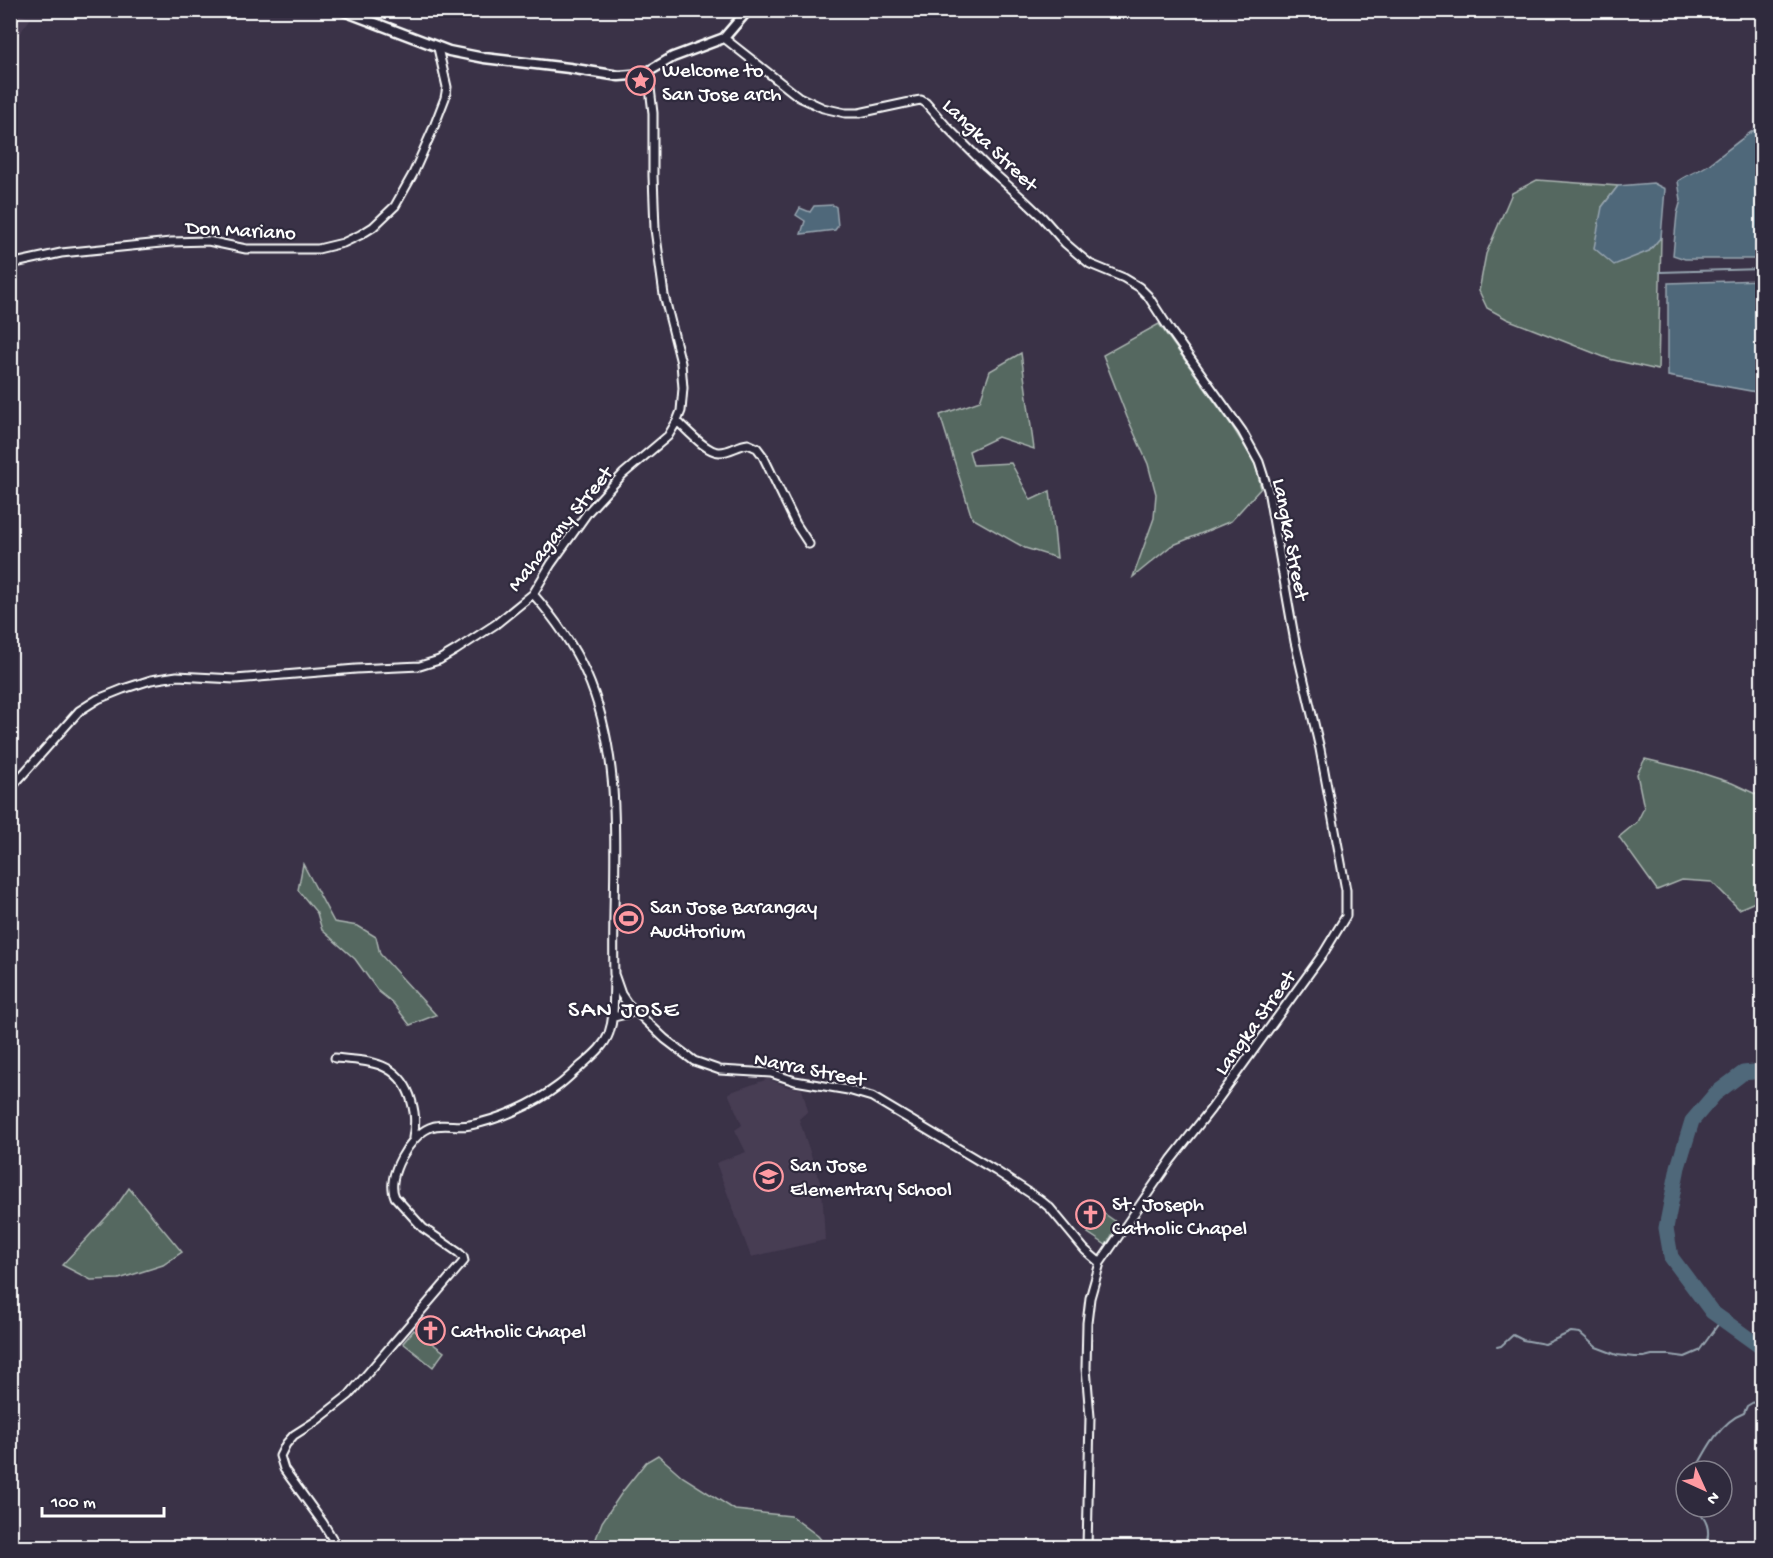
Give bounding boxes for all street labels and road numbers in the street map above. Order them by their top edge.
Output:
street label: Langka Street [936,95,1043,200]
street label: Don Mariano [183,217,297,248]
street label: Mahagany Street [504,461,621,598]
street label: Langka Street [1265,477,1313,605]
street label: Langka Street [1210,965,1305,1081]
street label: Narra Street [752,1048,869,1095]

